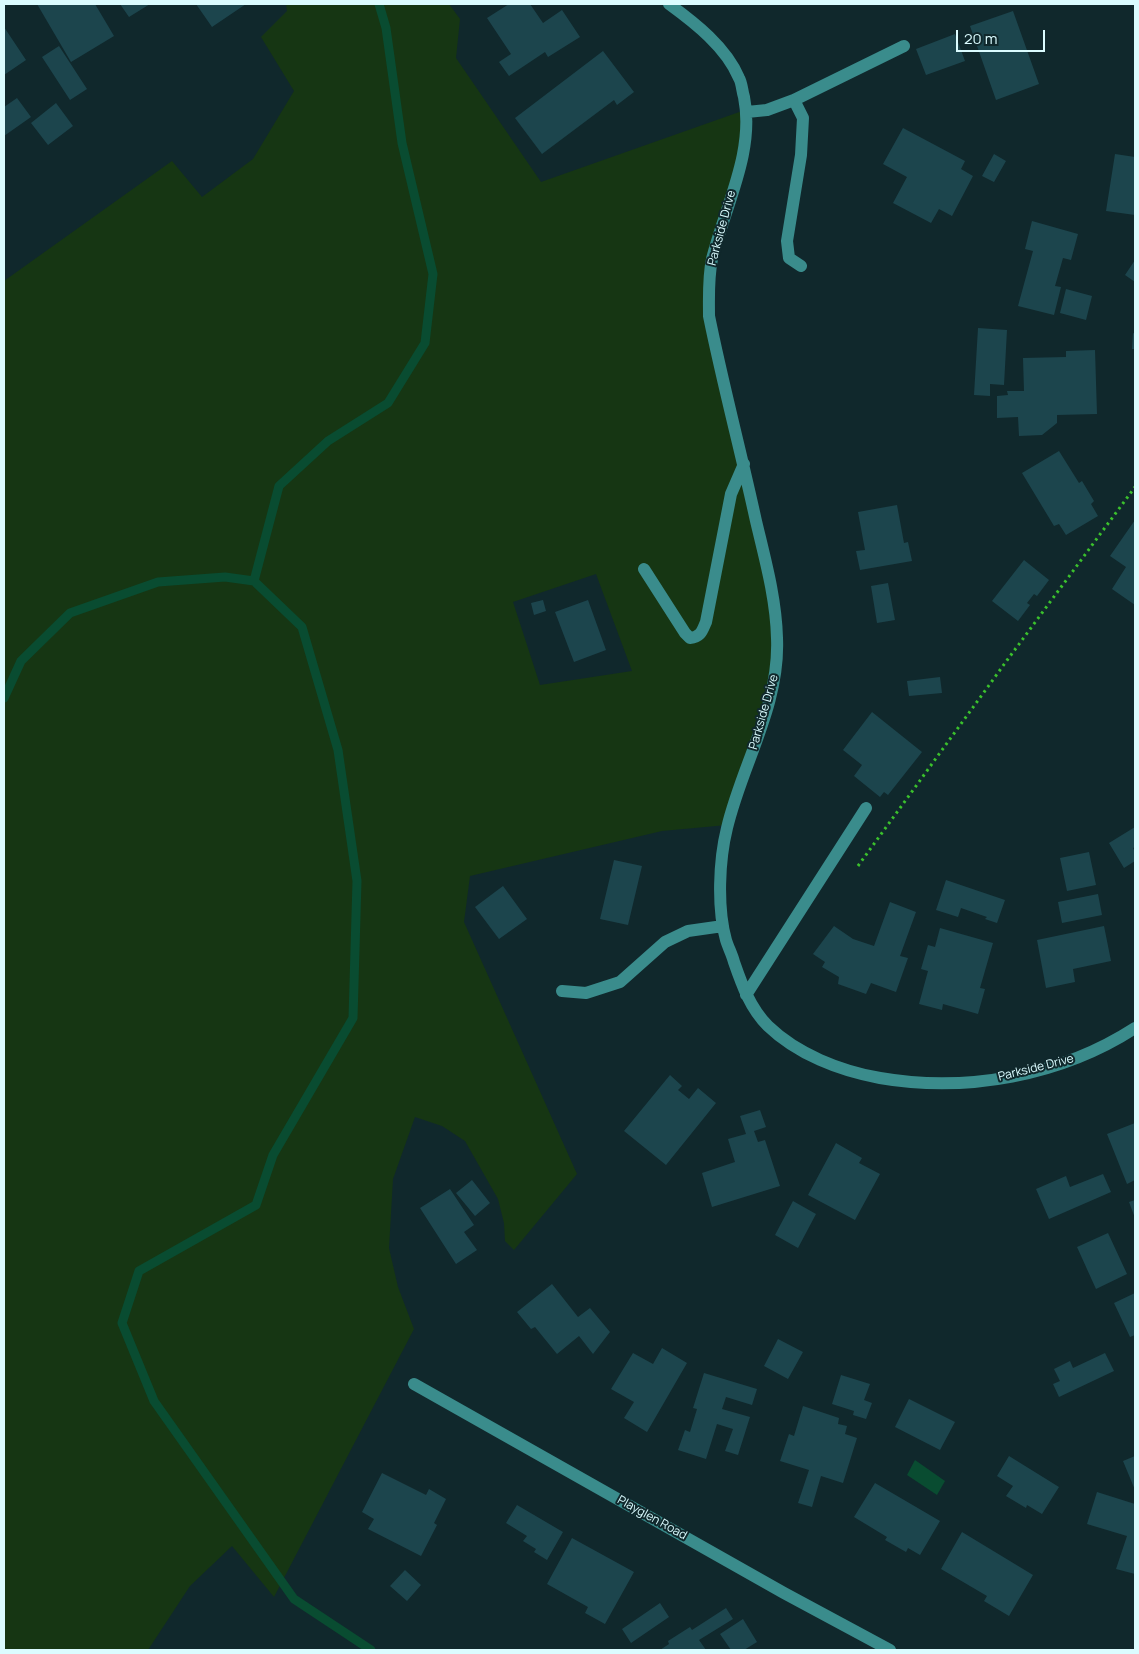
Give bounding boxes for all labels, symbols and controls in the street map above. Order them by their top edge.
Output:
scale bar [959,20,1048,52]
text: 20 m [964,28,997,49]
street label: Parkside Drive [705,189,739,267]
street label: Parkside Drive [746,673,782,751]
street label: Parkside Drive [997,1052,1075,1084]
street label: Playglen Road [615,1493,689,1543]

